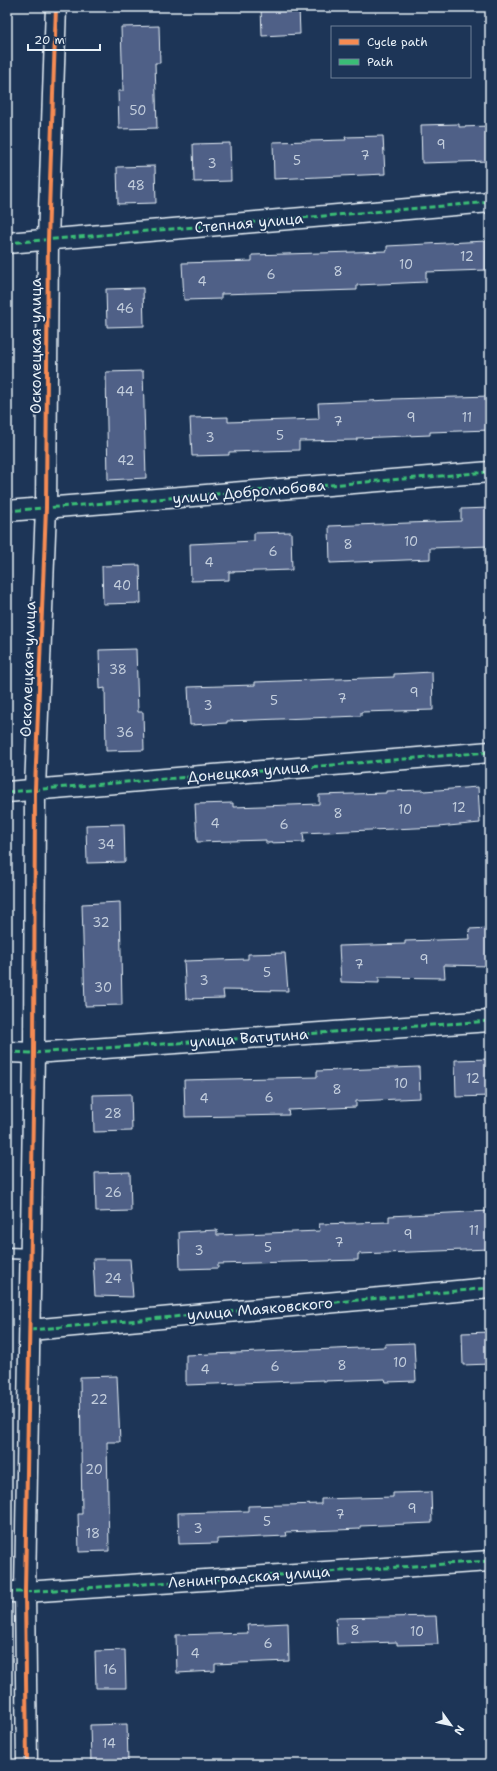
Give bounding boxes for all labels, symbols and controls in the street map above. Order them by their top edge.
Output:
scale bar [28,26,100,52]
legend [331,26,471,78]
text: 20 m [34,32,65,48]
text: Cycle path [367,34,428,50]
text: Path [367,54,393,70]
house number: 50 [130,102,146,119]
house number: 9 [436,136,446,153]
house number: 7 [360,147,370,164]
house number: 5 [293,152,301,169]
house number: 3 [207,155,217,172]
house number: 48 [127,177,145,194]
street label: Степная улица [194,208,305,238]
house number: 12 [460,248,474,265]
house number: 10 [399,256,413,273]
house number: 8 [333,263,343,280]
house number: 6 [266,266,276,283]
house number: 4 [197,273,207,290]
street label: Осколецкая улица [26,277,46,414]
house number: 46 [116,300,134,317]
house number: 44 [116,383,134,400]
house number: 9 [406,409,416,426]
house number: 11 [462,409,472,426]
house number: 7 [333,413,343,430]
house number: 5 [276,427,284,444]
house number: 3 [205,429,215,446]
house number: 42 [117,452,135,469]
street label: улица Добролюбова [172,475,327,509]
house number: 10 [404,533,418,550]
house number: 8 [343,536,353,553]
house number: 6 [268,543,278,560]
house number: 4 [204,554,214,571]
house number: 40 [113,577,131,594]
street label: Осколецкая улица [16,600,40,737]
house number: 38 [109,661,127,678]
house number: 9 [409,684,419,701]
house number: 7 [337,690,347,707]
house number: 5 [270,692,278,709]
house number: 3 [203,697,213,714]
house number: 36 [116,724,134,741]
street label: Донецкая улица [186,757,310,787]
house number: 12 [452,799,466,816]
house number: 10 [398,801,412,818]
house number: 8 [333,805,343,822]
house number: 4 [210,815,220,832]
house number: 6 [279,816,289,833]
house number: 34 [97,836,115,853]
house number: 32 [92,914,110,931]
house number: 9 [419,951,429,968]
house number: 7 [354,956,364,973]
house number: 5 [263,964,271,981]
house number: 3 [199,972,209,989]
house number: 30 [94,979,112,996]
street label: улица Ватутина [189,1024,310,1052]
house number: 12 [466,1070,480,1087]
house number: 10 [394,1075,408,1092]
house number: 8 [332,1081,342,1098]
house number: 6 [264,1089,274,1106]
house number: 4 [199,1090,209,1107]
house number: 28 [104,1105,122,1122]
house number: 26 [104,1184,122,1201]
house number: 11 [469,1222,479,1239]
house number: 9 [403,1226,413,1243]
house number: 7 [334,1234,344,1251]
house number: 5 [264,1239,272,1256]
house number: 3 [194,1242,204,1259]
house number: 24 [104,1270,122,1287]
street label: улица Маяковского [186,1293,334,1325]
house number: 10 [393,1354,407,1371]
house number: 8 [337,1357,347,1374]
house number: 6 [270,1358,280,1375]
house number: 4 [200,1361,210,1378]
house number: 22 [90,1391,108,1408]
house number: 20 [85,1461,103,1478]
house number: 9 [407,1500,417,1517]
house number: 7 [335,1506,345,1523]
house number: 5 [263,1513,271,1530]
house number: 3 [193,1520,203,1537]
house number: 18 [86,1525,100,1542]
street label: Ленинградская улица [167,1561,331,1593]
house number: 8 [350,1622,360,1639]
house number: 10 [410,1623,424,1640]
house number: 6 [263,1635,273,1652]
house number: 4 [190,1645,200,1662]
house number: 16 [103,1661,117,1678]
north arrow [431,1705,471,1745]
text: N [450,1722,468,1738]
house number: 14 [102,1735,116,1752]

